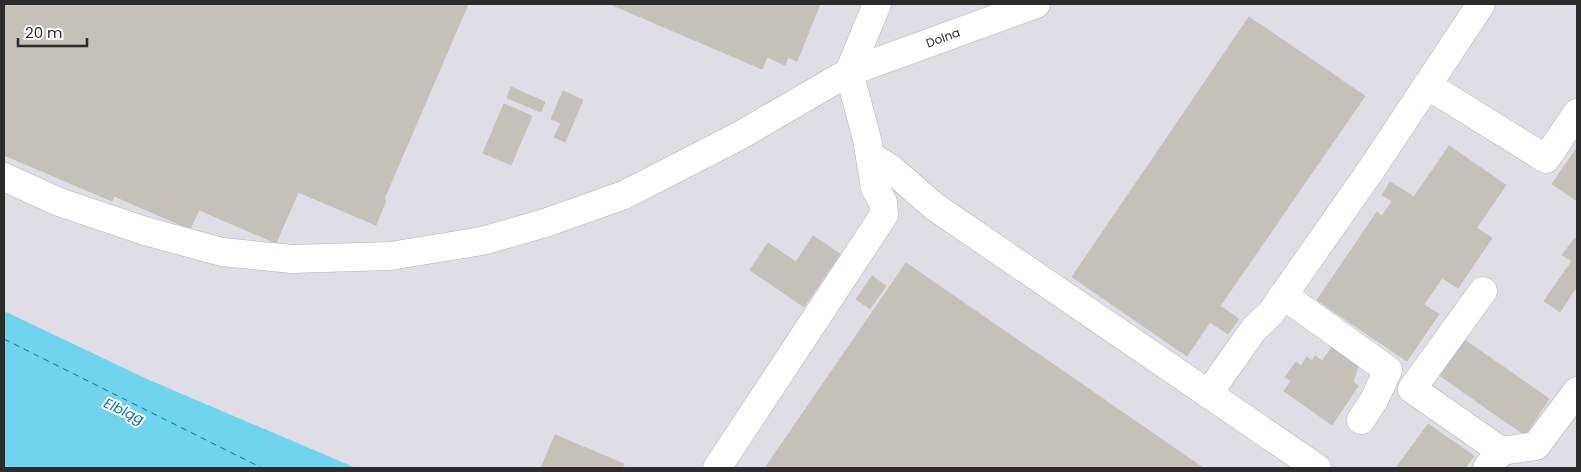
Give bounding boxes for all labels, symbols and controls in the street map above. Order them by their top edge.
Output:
scale bar [18,15,86,47]
text: 20 m [25,22,63,43]
street label: Dolna [924,24,962,51]
water label: Elbląg [101,393,148,429]

